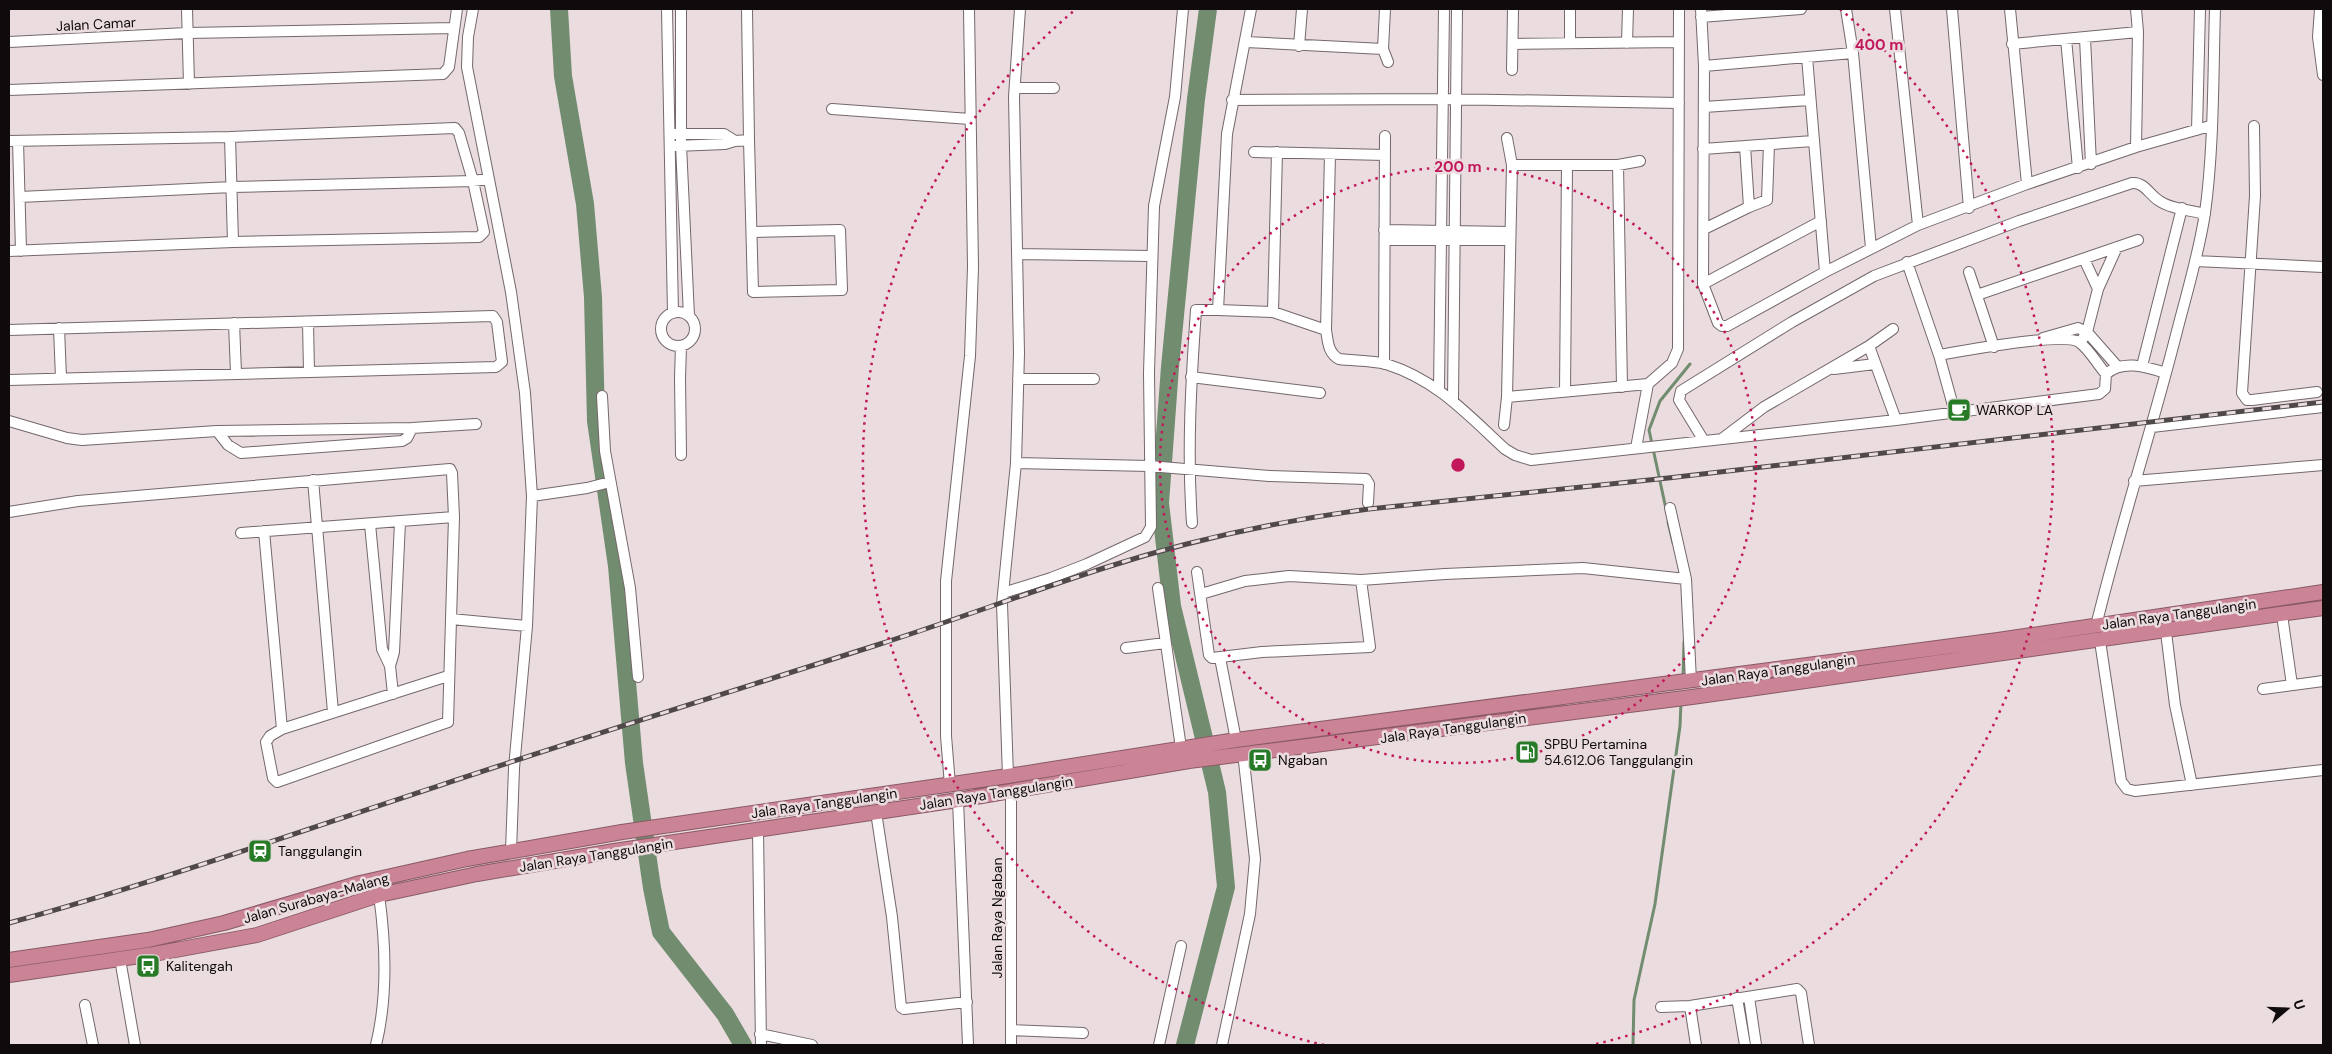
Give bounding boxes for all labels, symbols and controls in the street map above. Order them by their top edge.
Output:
street label: Jalan Camar [56,13,136,35]
text: 400 m [1855,35,1903,55]
text: 200 m [1434,157,1482,177]
cafe icon: WARKOP LA [1946,397,1972,423]
place label: WARKOP LA [1976,401,2053,419]
centre of rings [1449,456,1467,474]
street label: Jalan Raya Tanggulangin [2101,594,2257,634]
street label: Jalan Raya Tanggulangin [1700,650,1856,690]
street label: Jala Raya Tanggulangin [1379,709,1527,747]
place label: SPBU Pertamina 54.612.06 Tanggulangin [1544,735,1693,769]
fuel station icon: SPBU Pertamina 54.612.06 Tanggulangin [1514,739,1540,765]
bus stop icon: Ngaban [1247,747,1273,773]
place label: Ngaban [1278,751,1328,769]
street label: Jalan Raya Tanggulangin [918,772,1074,814]
street label: Jala Raya Tanggulangin [750,784,898,822]
street label: Jalan Raya Tanggulangin [518,834,674,876]
station icon: Tanggulangin [247,838,273,864]
place label: Tanggulangin [278,842,362,860]
street label: Jalan Raya Ngaban [988,858,1006,978]
street label: Jalan Surabaya-Malang [241,869,391,927]
bus stop icon: Kalitengah [135,953,161,979]
place label: Kalitengah [166,957,233,975]
north arrow [2262,984,2312,1034]
text: U [2289,997,2309,1012]

